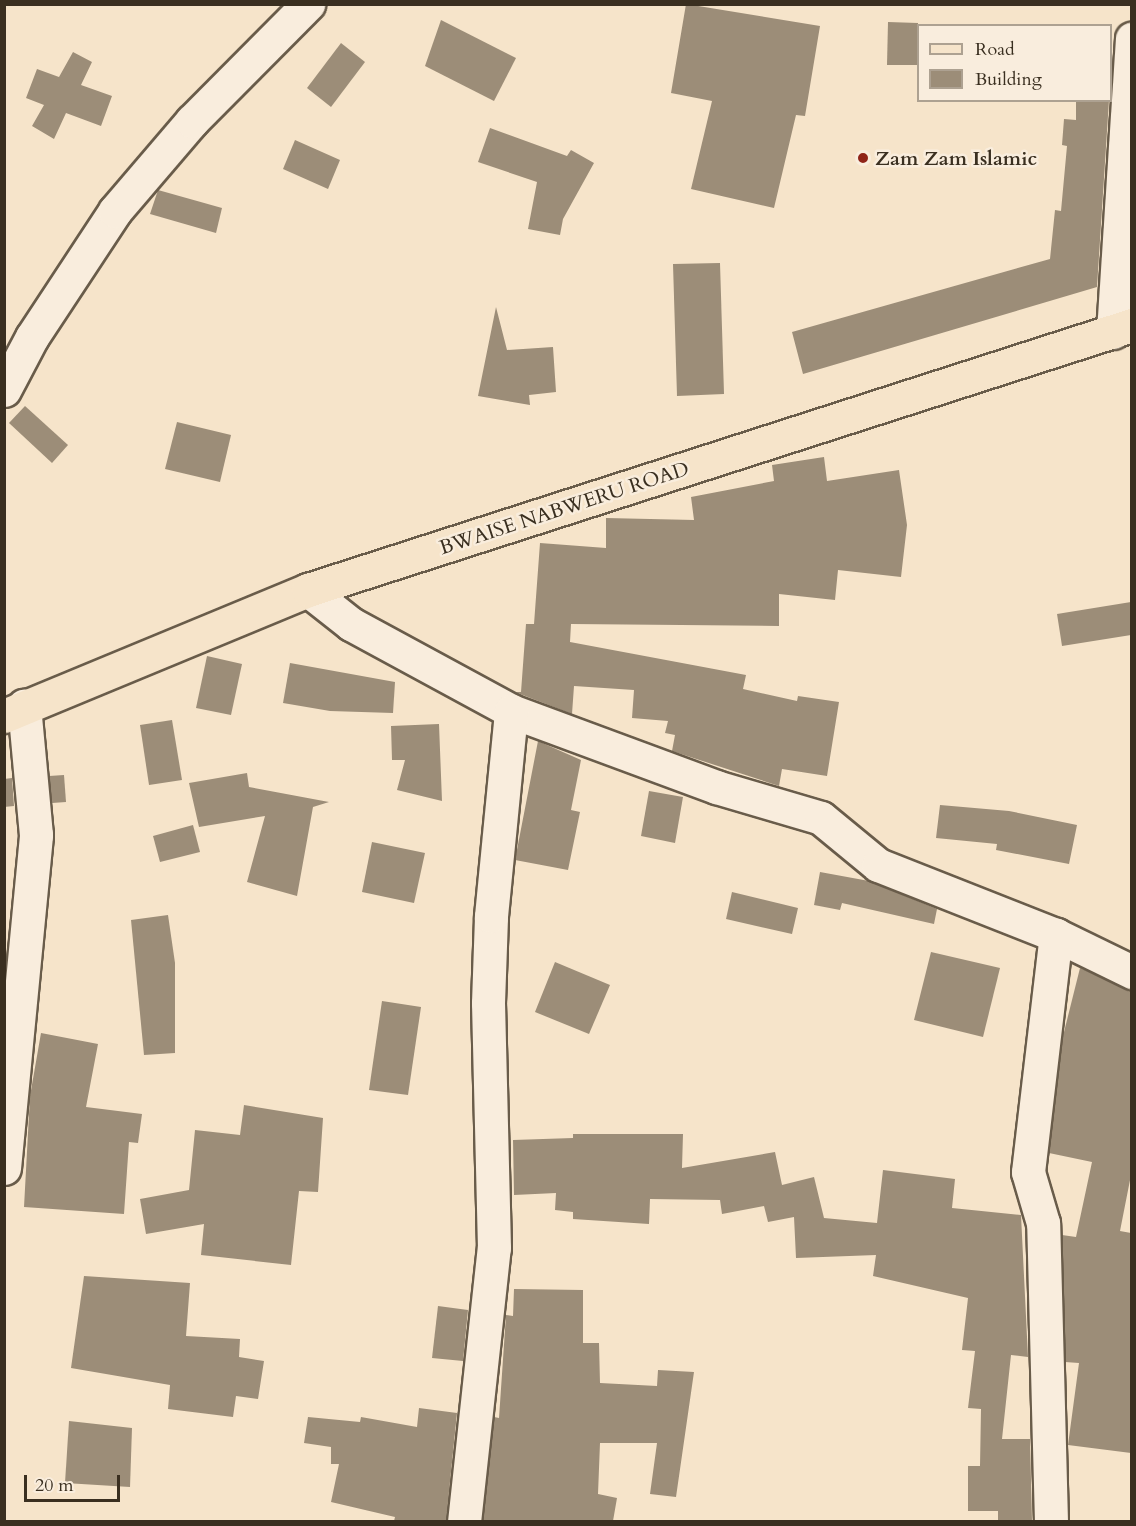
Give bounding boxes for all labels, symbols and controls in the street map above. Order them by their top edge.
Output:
legend [917,24,1112,102]
text: Road [975,37,1015,62]
text: Building [975,67,1042,92]
place label: Zam Zam Islamic [875,146,1037,170]
marker: Zam Zam Islamic [856,151,870,165]
street label: BWAISE NABWERU ROAD [436,456,692,560]
scale bar [27,1463,123,1501]
text: 20 m [35,1473,74,1498]

